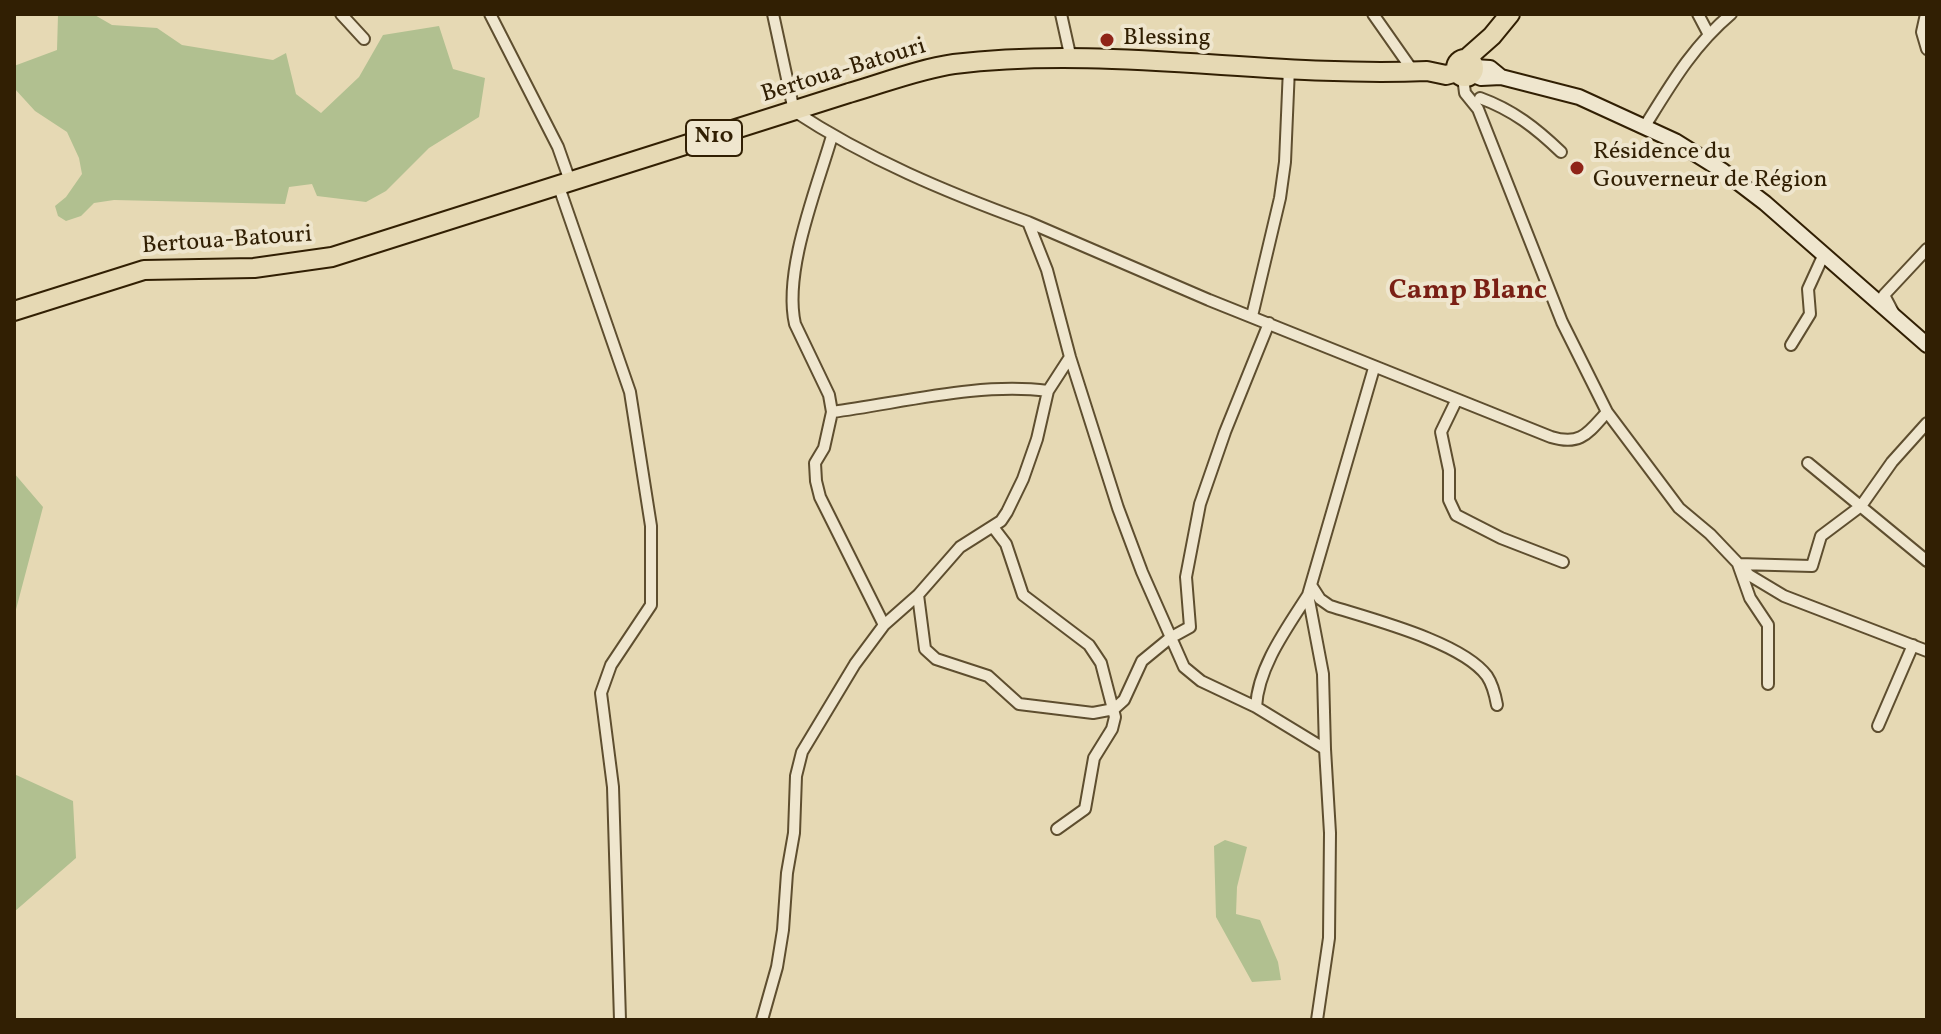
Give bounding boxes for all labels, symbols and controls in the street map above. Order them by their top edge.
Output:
place label: Blessing [1123,26,1211,54]
marker: Blessing [1098,31,1116,49]
street label: Bertoua-Batouri [758,33,930,111]
road number: N10 [686,120,742,156]
place label: Résidence du Gouverneur de Région [1593,140,1828,196]
marker: Résidence du Gouverneur de Région [1568,159,1586,177]
street label: Bertoua-Batouri [141,222,313,262]
district label: Camp Blanc [1389,276,1547,310]

